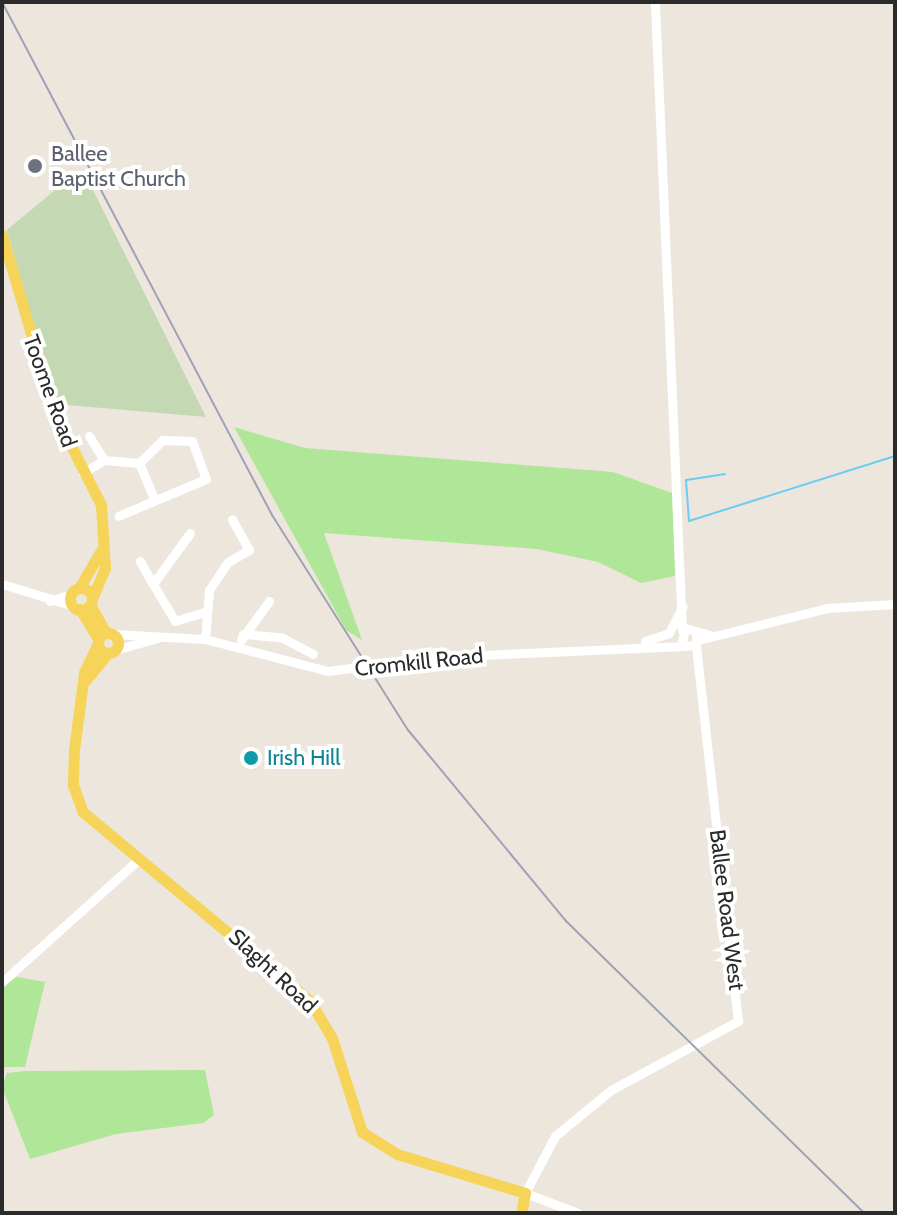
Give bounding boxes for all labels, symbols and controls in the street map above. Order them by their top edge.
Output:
place label: Ballee Baptist Church [51,140,186,192]
marker: Ballee Baptist Church [26,157,44,175]
street label: Toome Road [18,331,82,451]
street label: Cromkill Road [353,642,485,682]
place label: Irish Hill [267,745,340,771]
marker: Irish Hill [242,749,260,767]
street label: Ballee Road West [704,828,750,992]
street label: Slaght Road [223,923,323,1019]

